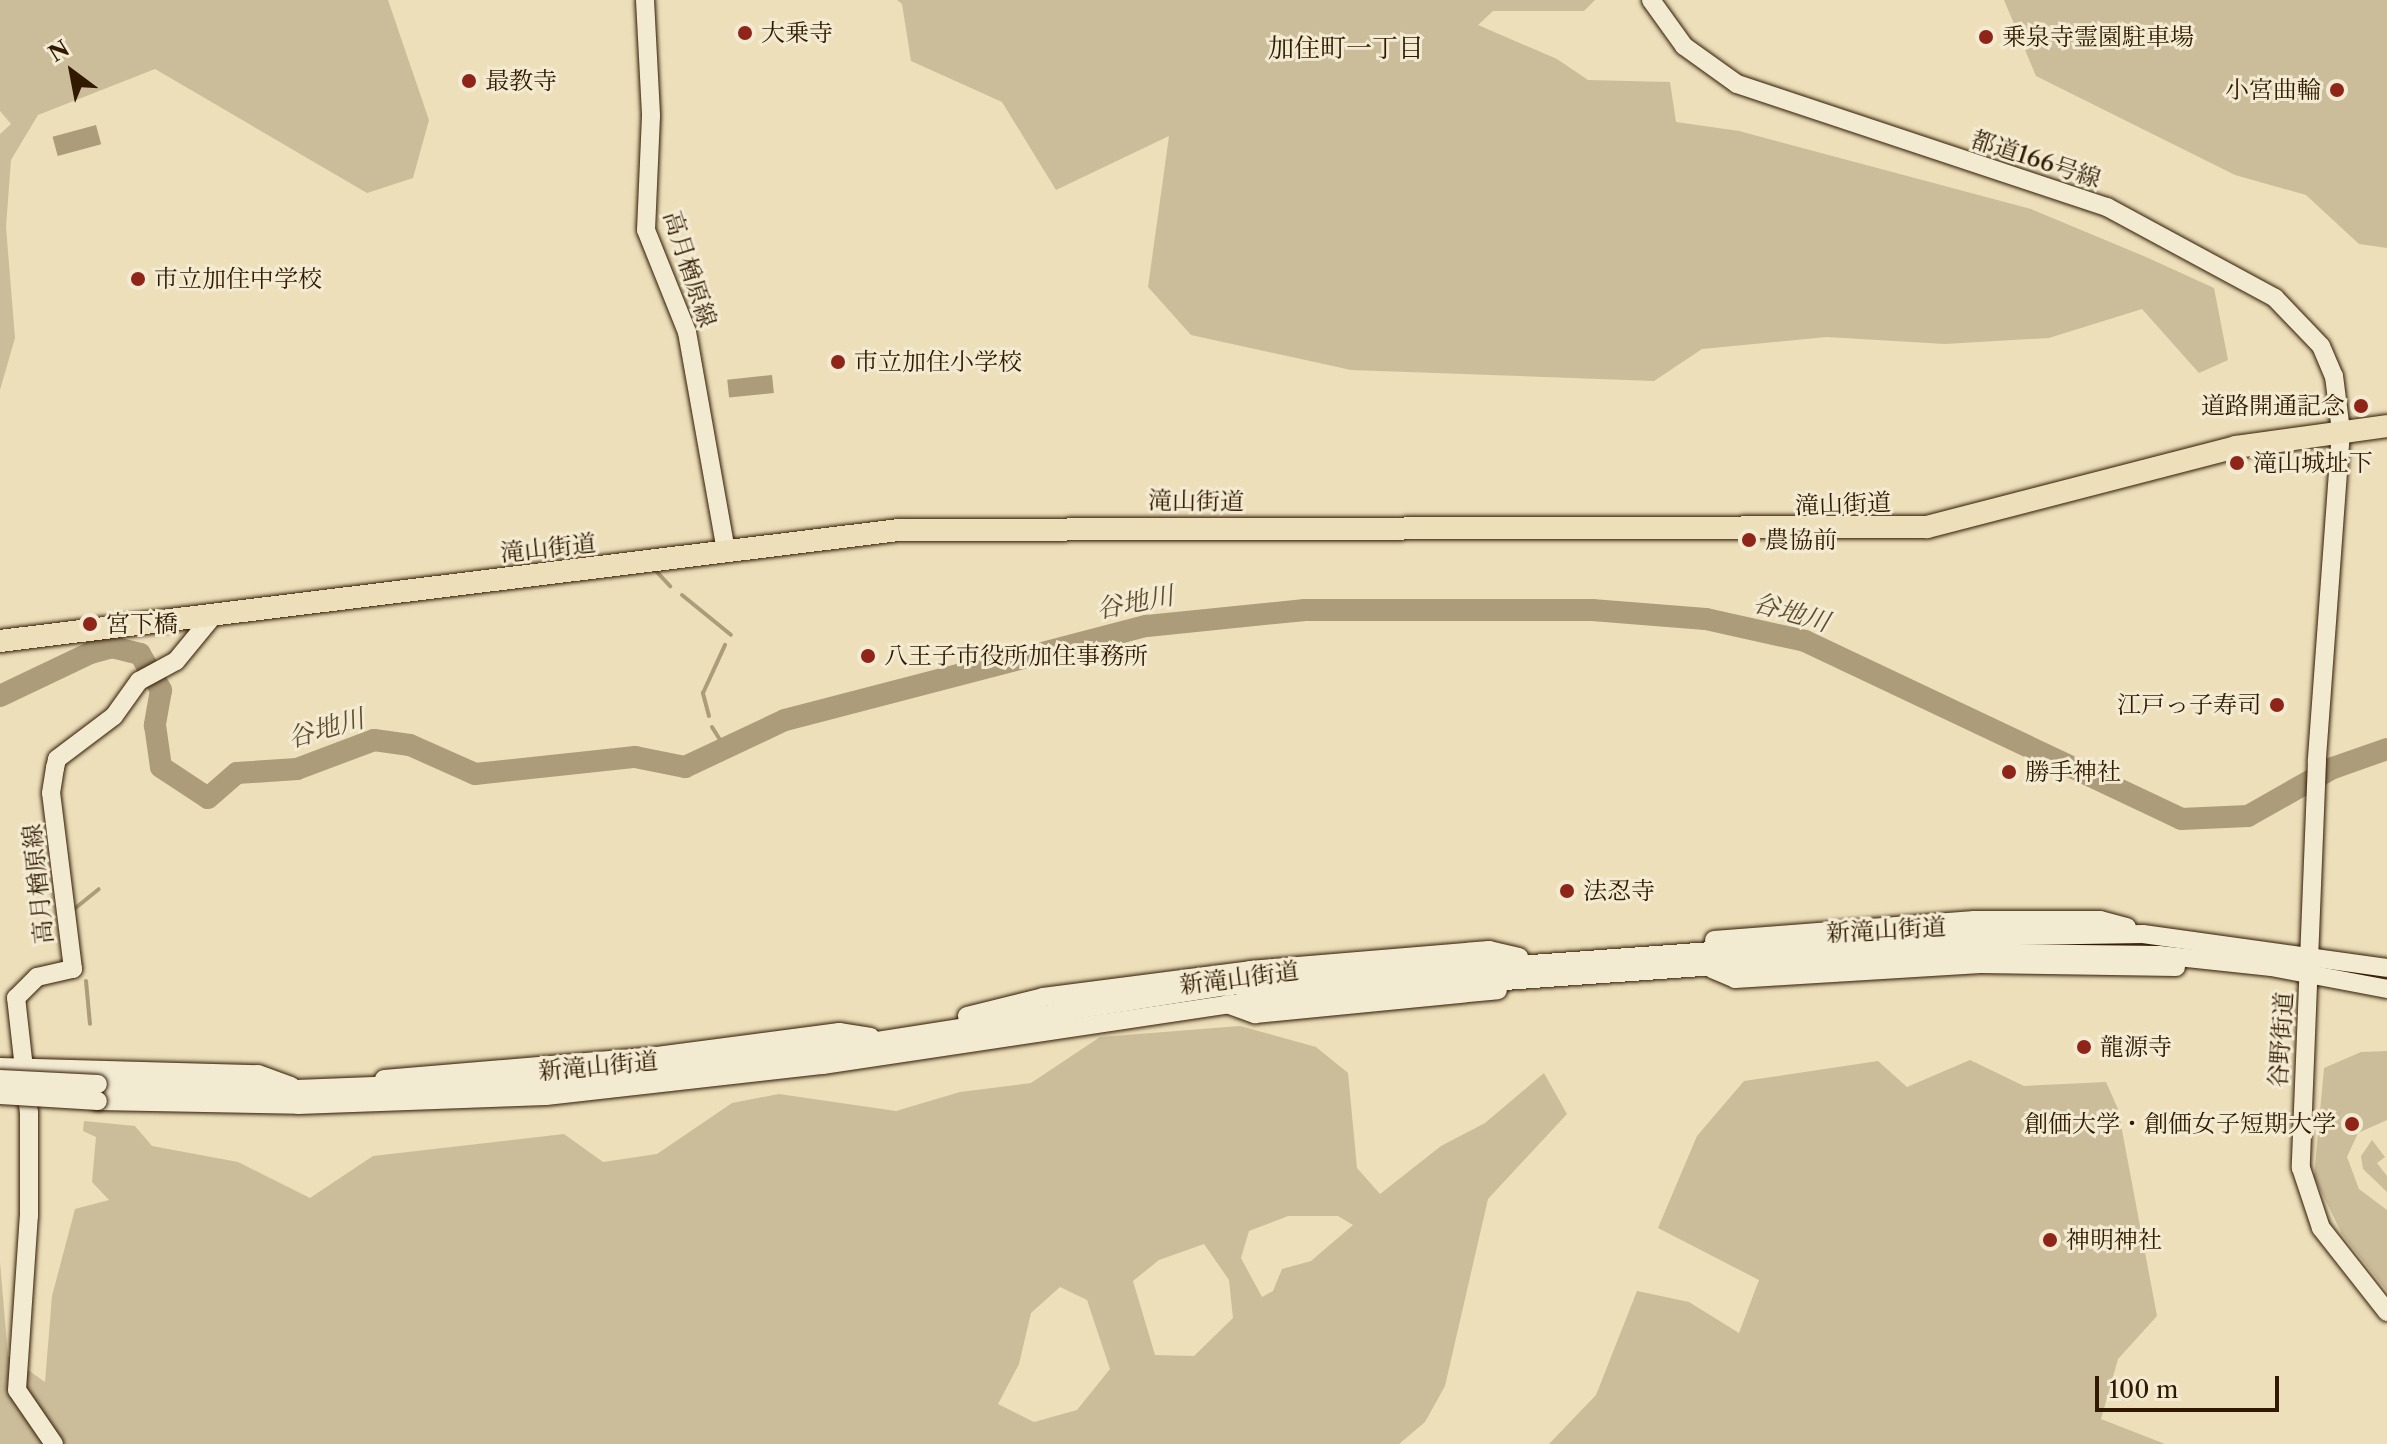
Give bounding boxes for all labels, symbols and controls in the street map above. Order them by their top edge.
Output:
place label: 大乗寺 [761,19,833,47]
place label: 乗泉寺霊園駐車場 [2002,23,2194,51]
marker: 大乗寺 [736,24,754,42]
marker: 乗泉寺霊園駐車場 [1977,28,1995,46]
north arrow [32,32,112,112]
district label: 加住町一丁目 [1268,33,1424,65]
text: N [44,35,74,68]
place label: 最教寺 [485,67,557,95]
marker: 最教寺 [460,72,478,90]
place label: 小宮曲輪 [2225,76,2321,104]
marker: 小宮曲輪 [2328,81,2346,99]
street label: 都道166号線 [1968,125,2104,193]
street label: 高月楢原線 [658,207,722,331]
place label: 市立加住中学校 [154,265,322,293]
marker: 市立加住中学校 [129,270,147,288]
place label: 市立加住小学校 [854,348,1022,376]
marker: 市立加住小学校 [829,353,847,371]
place label: 道路開通記念 [2201,392,2345,420]
marker: 道路開通記念 [2352,397,2370,415]
place label: 滝山城址下 [2253,449,2373,477]
marker: 滝山城址下 [2228,454,2246,472]
street label: 滝山街道 [1148,486,1244,516]
street label: 滝山街道 [1795,488,1891,520]
place label: 農協前 [1765,526,1837,554]
street label: 滝山街道 [499,529,597,567]
marker: 農協前 [1740,531,1758,549]
water label: 谷地川 [1094,580,1176,626]
water label: 谷地川 [1749,587,1833,639]
place label: 宮下橋 [106,610,178,638]
marker: 宮下橋 [81,615,99,633]
place label: 八王子市役所加住事務所 [884,642,1148,670]
marker: 八王子市役所加住事務所 [859,647,877,665]
place label: 江戸っ子寿司 [2117,691,2261,719]
marker: 江戸っ子寿司 [2268,696,2286,714]
water label: 谷地川 [284,703,368,755]
place label: 勝手神社 [2025,758,2121,786]
marker: 勝手神社 [2000,763,2018,781]
street label: 高月楢原線 [17,823,59,945]
place label: 法忍寺 [1583,877,1655,905]
marker: 法忍寺 [1558,882,1576,900]
street label: 新滝山街道 [1825,912,1947,948]
street label: 新滝山街道 [1178,956,1300,1000]
street label: 谷野街道 [2263,991,2299,1089]
place label: 龍源寺 [2100,1033,2172,1061]
marker: 龍源寺 [2075,1038,2093,1056]
street label: 新滝山街道 [537,1046,659,1086]
place label: 創価大学・創価女子短期大学 [2024,1110,2336,1138]
marker: 創価大学・創価女子短期大学 [2343,1115,2361,1133]
place label: 神明神社 [2066,1226,2162,1254]
marker: 神明神社 [2041,1231,2059,1249]
scale bar [2099,1360,2283,1410]
text: 100 m [2109,1375,2178,1404]

